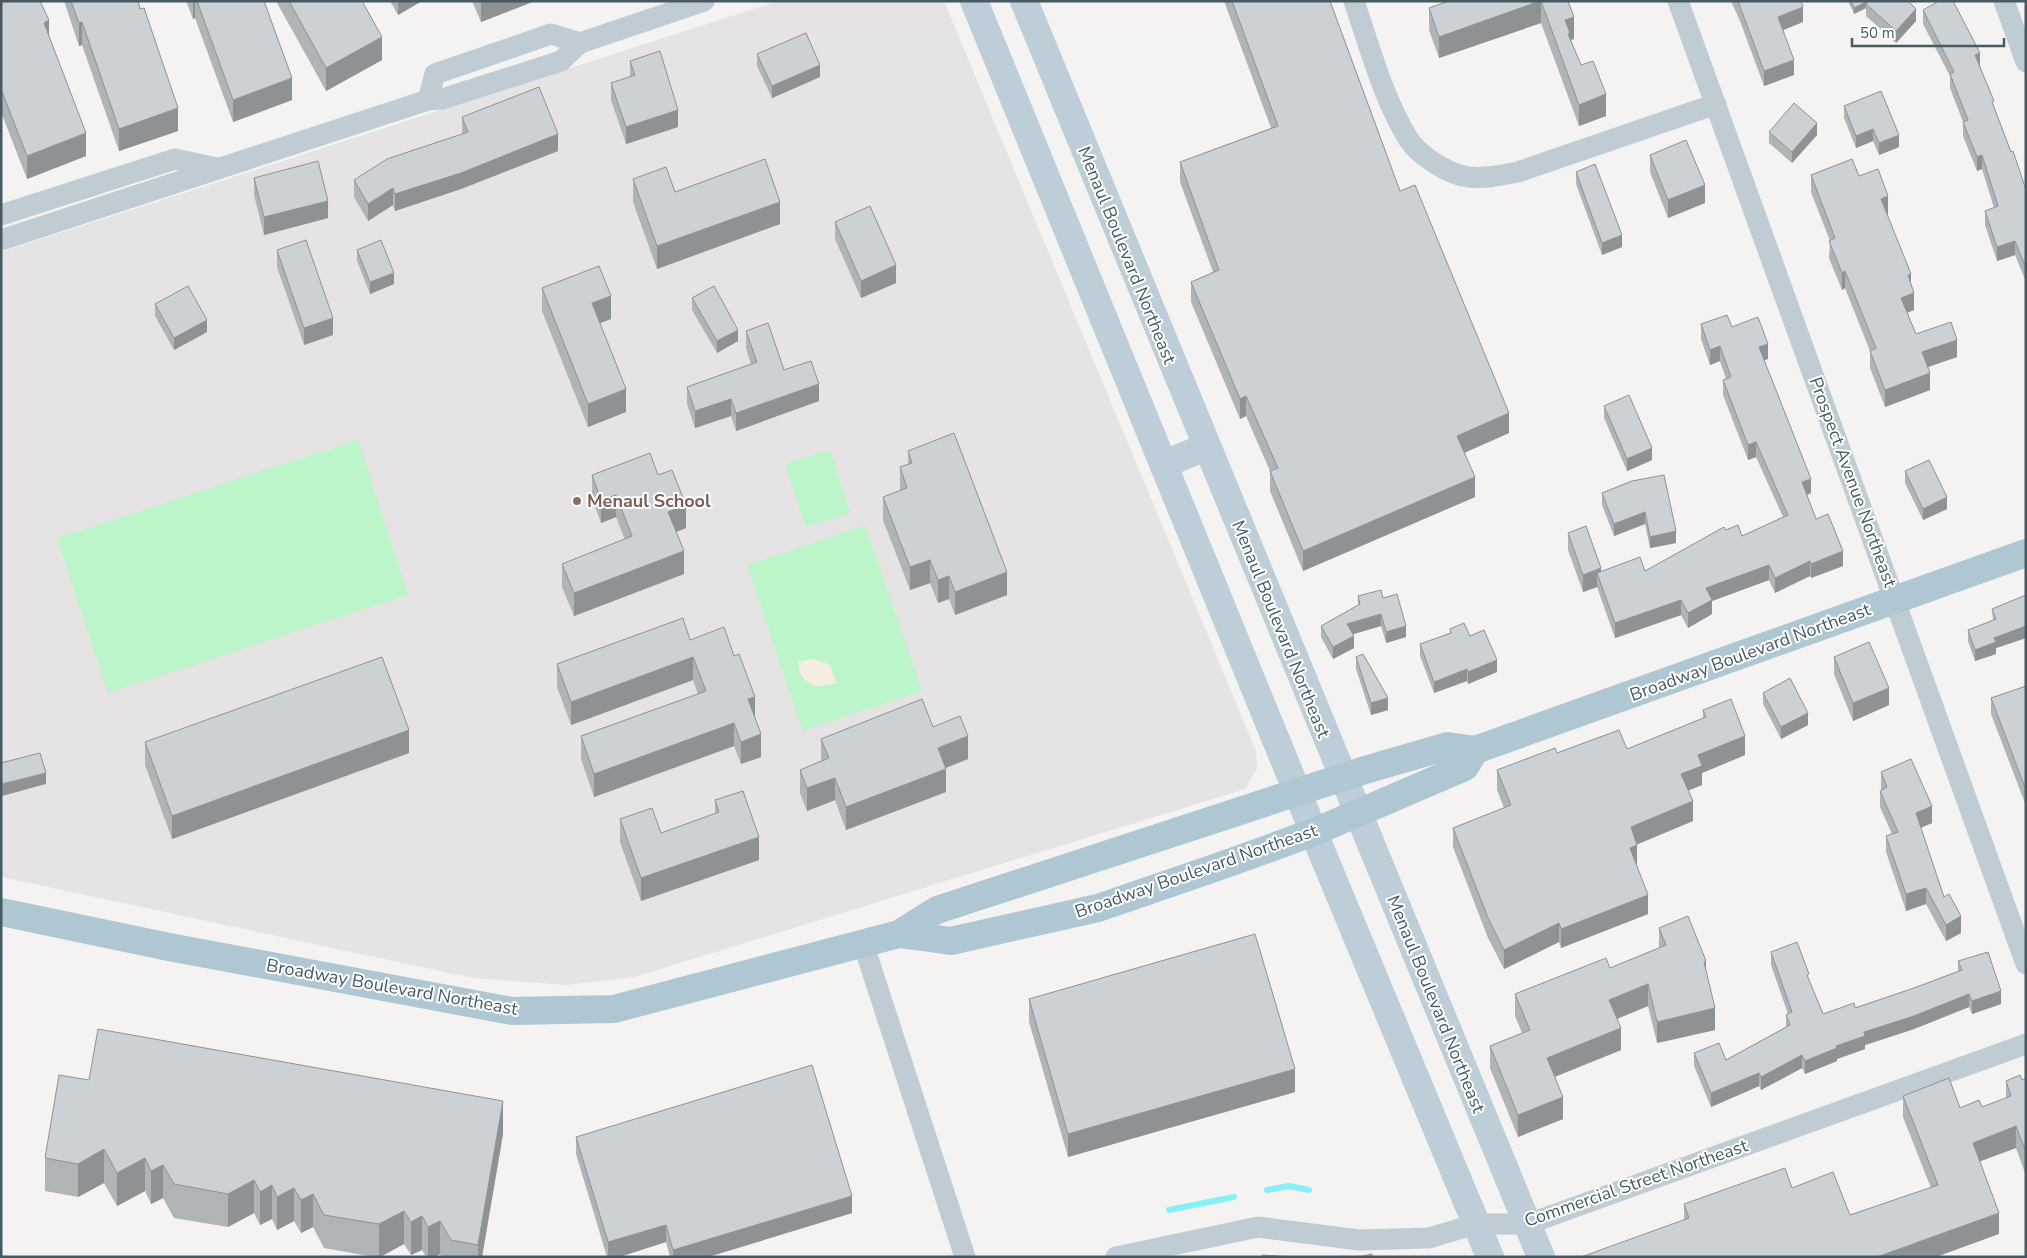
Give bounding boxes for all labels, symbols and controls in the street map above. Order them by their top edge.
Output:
scale bar [1852,15,2004,47]
text: 50 m [1860,23,1895,43]
street label: Menaul Boulevard Northeast [1072,143,1182,368]
street label: Prospect Avenue Northeast [1804,374,1903,591]
place label: Menaul School [587,489,711,513]
marker: Menaul School [571,495,583,507]
street label: Menaul Boulevard Northeast [1226,517,1336,742]
street label: Broadway Boulevard Northeast [1626,597,1874,707]
street label: Broadway Boulevard Northeast [1072,818,1321,924]
street label: Menaul Boulevard Northeast [1381,892,1491,1117]
street label: Broadway Boulevard Northeast [265,953,520,1021]
street label: Commercial Street Northeast [1521,1133,1752,1233]

